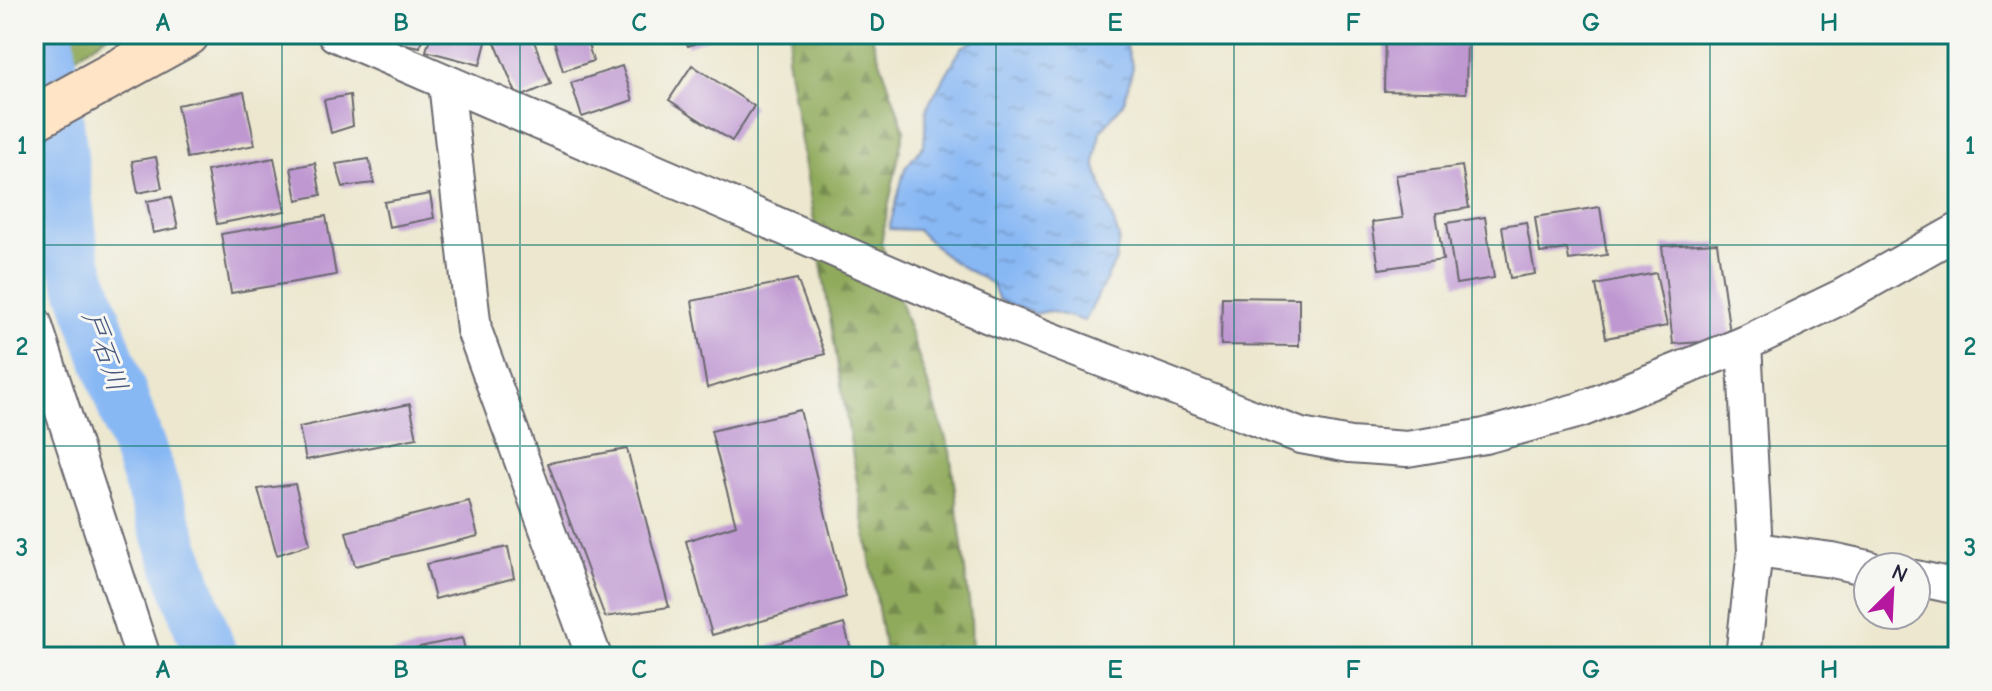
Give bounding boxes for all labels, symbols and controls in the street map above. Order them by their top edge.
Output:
text: A [156,8,171,38]
text: B [393,8,409,38]
text: C [631,8,647,38]
text: D [869,8,885,38]
text: E [1107,8,1123,38]
text: F [1345,8,1361,38]
text: G [1582,8,1600,38]
text: H [1820,8,1838,38]
text: 1 [17,131,27,161]
text: 1 [1965,131,1975,161]
water label: 戸石川 [76,306,134,396]
text: 2 [16,332,28,362]
text: 2 [1964,332,1976,362]
text: 3 [16,533,28,563]
text: 3 [1964,533,1976,563]
north arrow [1852,551,1932,631]
text: N [1888,559,1912,588]
text: A [156,655,171,685]
text: B [393,655,409,685]
text: C [631,655,647,685]
text: D [869,655,885,685]
text: E [1107,655,1123,685]
text: F [1345,655,1361,685]
text: G [1582,655,1600,685]
text: H [1820,655,1838,685]

